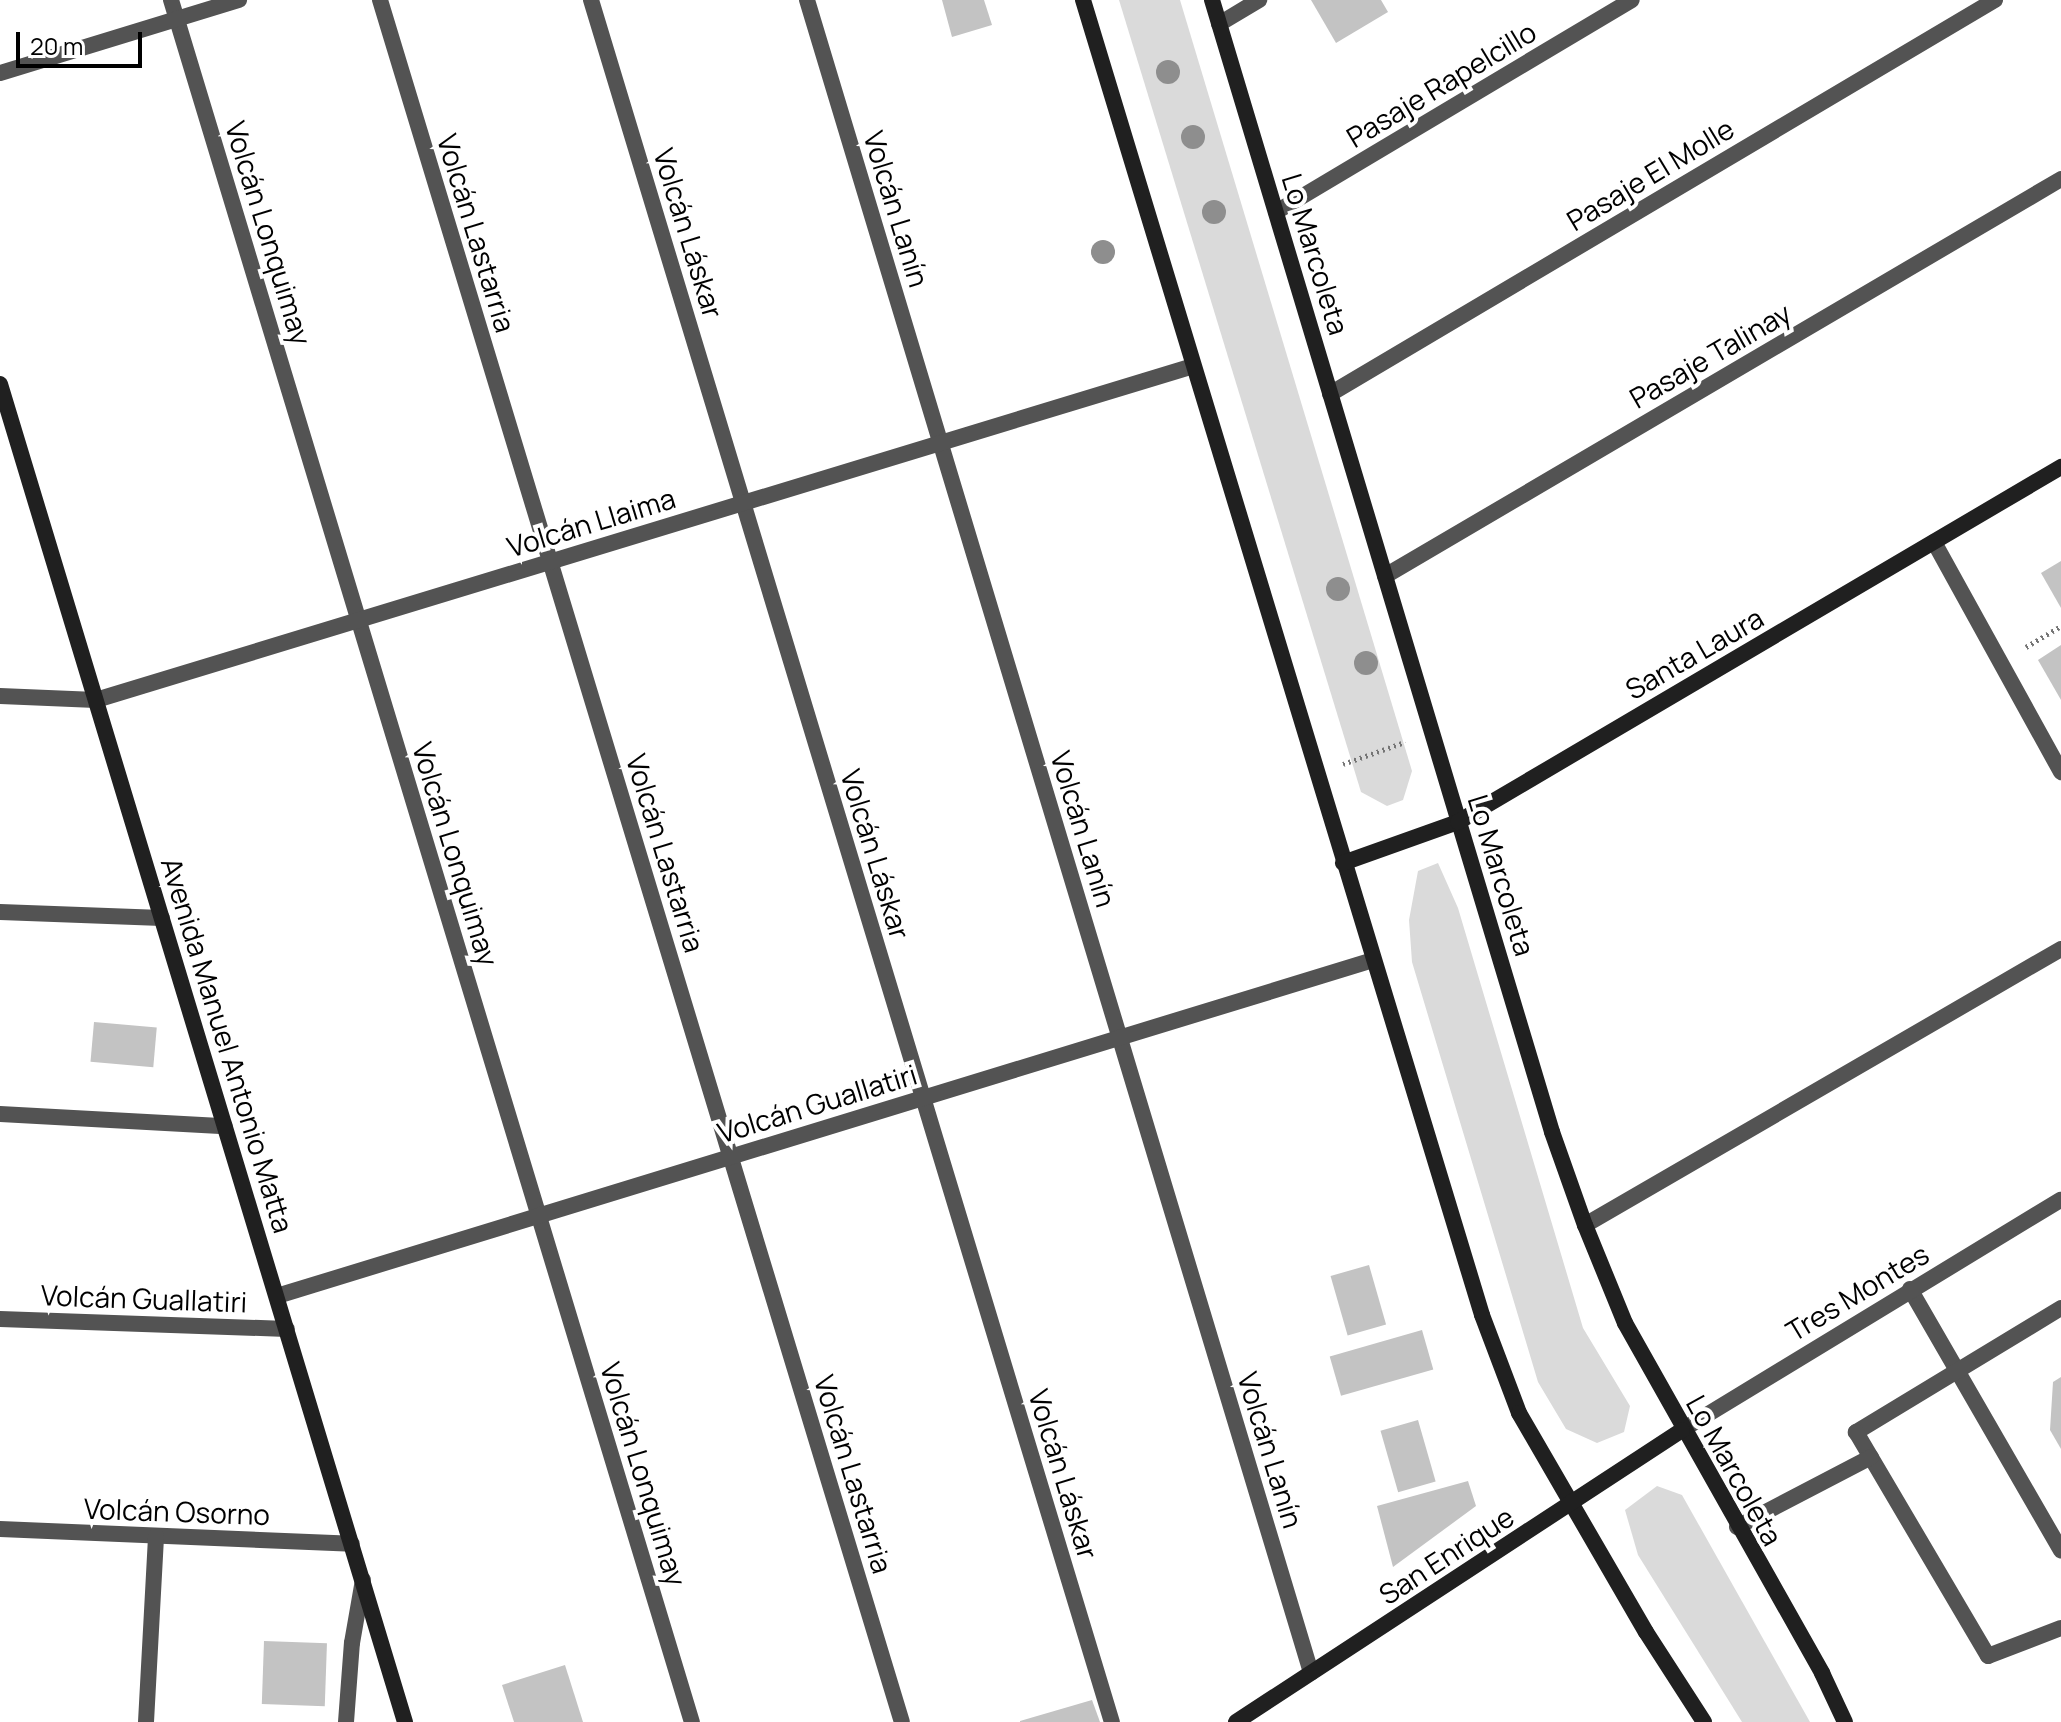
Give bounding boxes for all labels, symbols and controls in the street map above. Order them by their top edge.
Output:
street label: Pasaje Rapelcillo [1340,14,1542,154]
scale bar [20,16,146,66]
text: 20 m [30,29,83,62]
street label: Pasaje El Molle [1560,111,1740,237]
street label: Volcán Lonquimay [219,117,319,349]
street label: Volcán Lanín [857,127,937,291]
street label: Volcán Lastarria [431,130,523,336]
street label: Volcán Láskar [647,144,731,322]
street label: Lo Marcoleta [1276,169,1356,339]
street label: Pasaje Talinay [1623,295,1797,415]
street label: Volcán Llaima [503,481,679,563]
street label: Santa Laura [1619,600,1769,706]
street label: Volcán Lonquimay [406,738,506,970]
street label: Volcán Lanín [1044,747,1124,911]
street label: Volcán Lastarria [620,750,712,956]
street label: Volcán Láskar [834,765,918,943]
street label: Lo Marcoleta [1462,790,1542,960]
street label: Avenida Manuel Antonio Matta [155,853,301,1237]
street label: Volcán Guallatiri [713,1057,921,1149]
street label: Tres Montes [1780,1236,1934,1348]
street label: Volcán Guallatiri [40,1278,248,1318]
street label: Volcán Lonquimay [594,1358,694,1590]
street label: Volcán Lanín [1231,1368,1311,1532]
street label: Volcán Lastarria [808,1371,900,1577]
street label: Volcán Láskar [1022,1385,1106,1563]
street label: Lo Marcoleta [1680,1389,1790,1551]
street label: Volcán Osorno [83,1491,271,1531]
street label: San Enrique [1372,1499,1520,1611]

